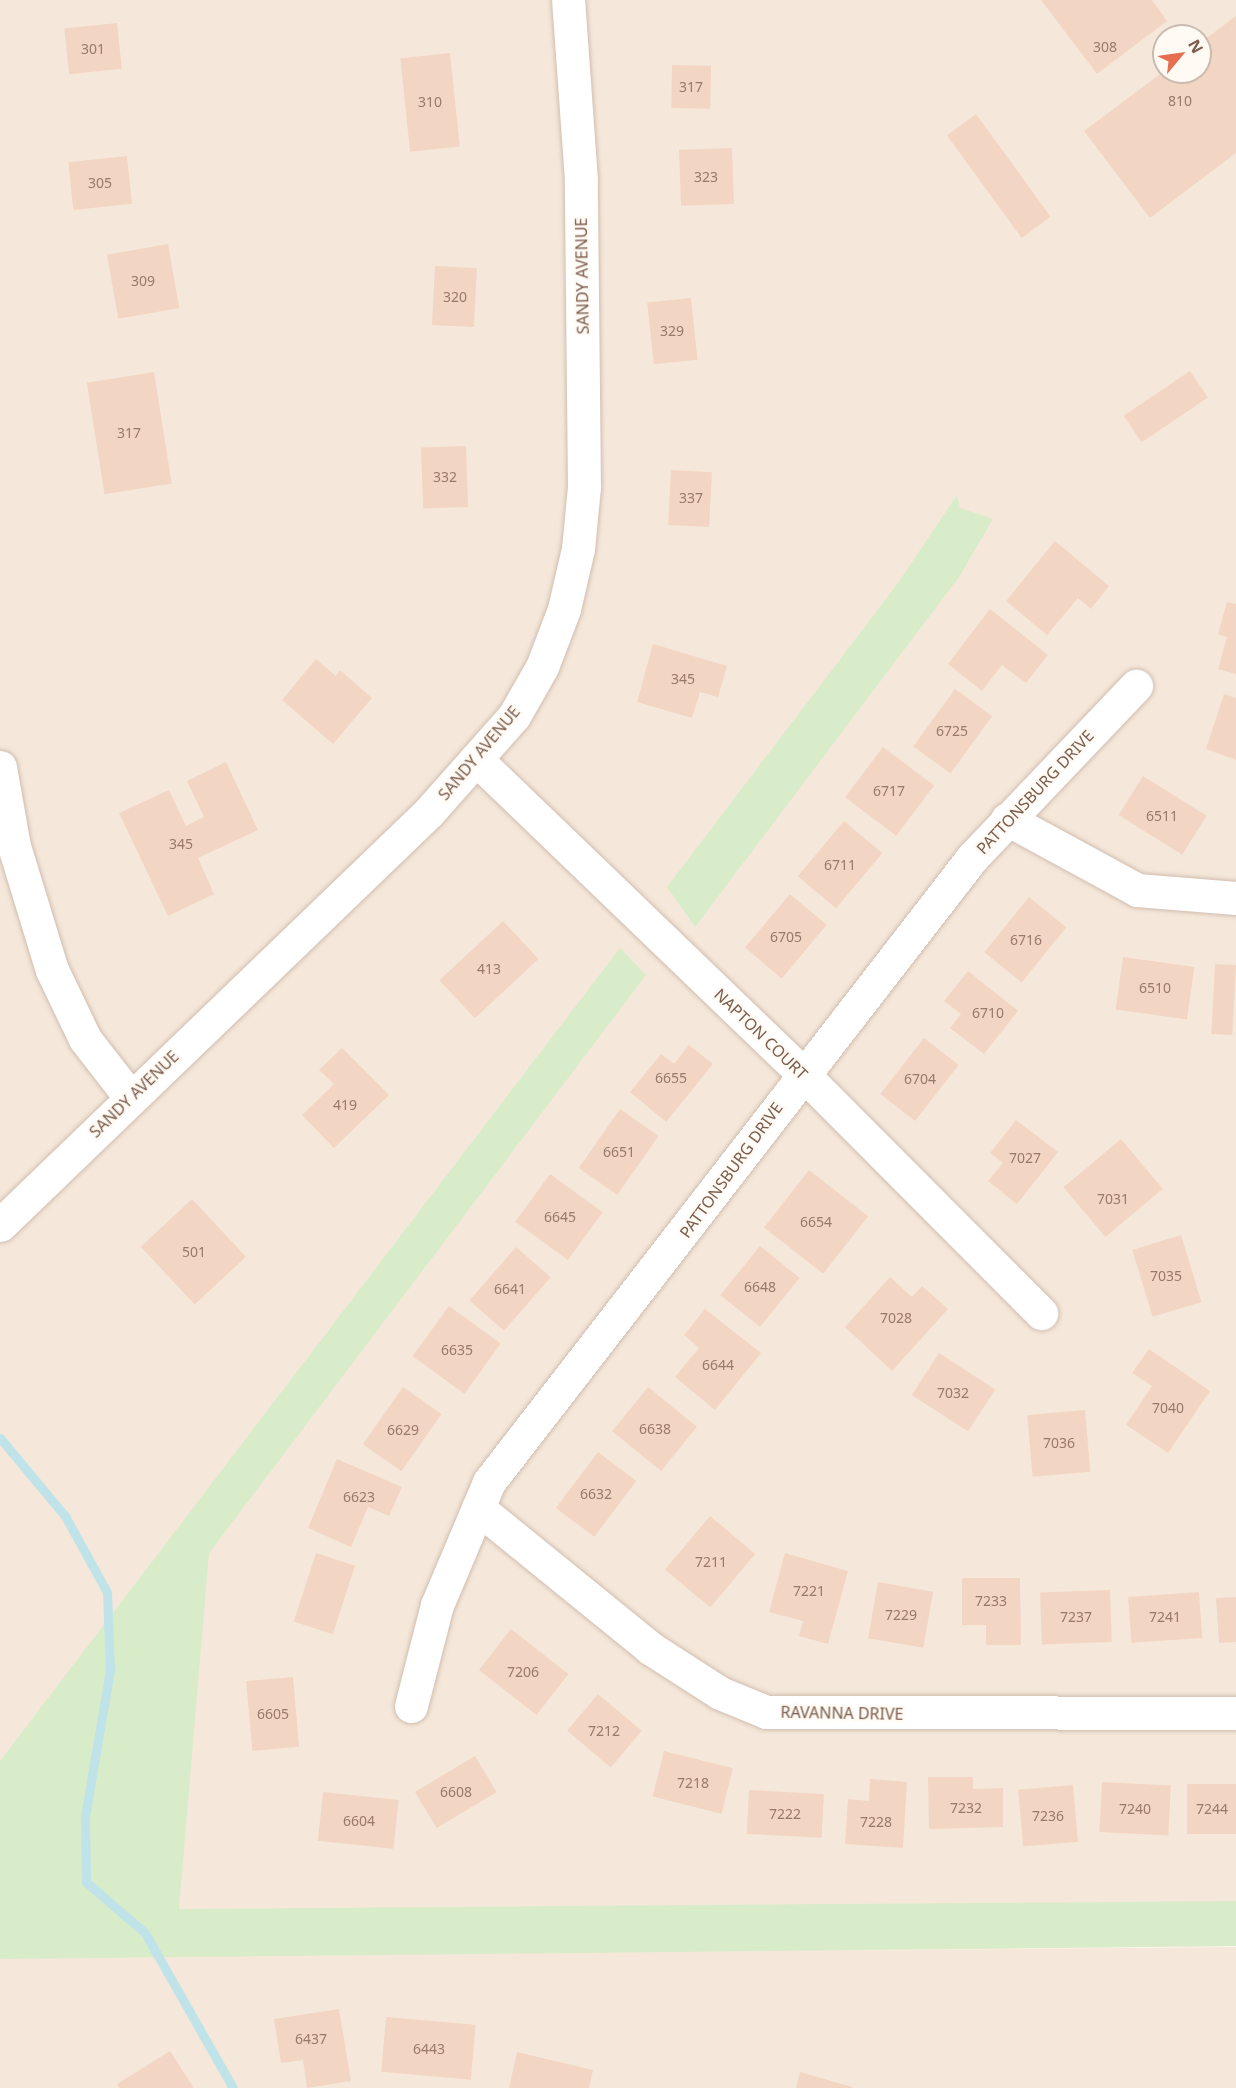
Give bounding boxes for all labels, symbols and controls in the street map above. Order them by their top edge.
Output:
north arrow [1152,24,1212,84]
text: N [1183,35,1209,57]
house number: 308 [1093,39,1117,55]
house number: 301 [81,41,105,57]
house number: 317 [679,79,703,95]
house number: 810 [1168,93,1192,109]
house number: 310 [418,94,442,110]
house number: 323 [694,169,718,185]
house number: 305 [88,175,112,191]
street label: SANDY AVENUE [571,217,593,335]
house number: 309 [131,273,155,289]
house number: 320 [443,289,467,305]
house number: 329 [660,323,684,339]
house number: 317 [117,425,141,441]
house number: 332 [433,469,457,485]
house number: 337 [679,490,703,506]
house number: 345 [671,671,695,687]
street label: SANDY AVENUE [434,702,524,804]
house number: 6725 [936,723,968,739]
street label: PATTONSBURG DRIVE [973,726,1097,858]
house number: 6717 [873,783,905,799]
house number: 6511 [1146,808,1178,824]
house number: 345 [169,836,193,852]
house number: 6711 [824,857,856,873]
house number: 6705 [770,929,802,945]
house number: 6716 [1010,932,1042,948]
house number: 413 [477,961,501,977]
house number: 6510 [1139,980,1171,996]
street label: NAPTON COURT [710,985,812,1083]
house number: 6710 [972,1005,1004,1021]
street label: SANDY AVENUE [85,1047,183,1141]
house number: 6655 [655,1070,687,1086]
house number: 6704 [904,1071,936,1087]
house number: 419 [333,1097,357,1113]
street label: PATTONSBURG DRIVE [675,1099,787,1241]
house number: 6651 [603,1144,635,1160]
house number: 7027 [1009,1150,1041,1166]
house number: 7031 [1097,1191,1129,1207]
house number: 6645 [544,1209,576,1225]
house number: 6654 [800,1214,832,1230]
house number: 501 [182,1244,206,1260]
house number: 7035 [1150,1268,1182,1284]
house number: 6648 [744,1279,776,1295]
house number: 6641 [494,1281,526,1297]
house number: 7028 [880,1310,912,1326]
house number: 6635 [441,1342,473,1358]
house number: 6644 [702,1357,734,1373]
house number: 7032 [937,1385,969,1401]
house number: 7040 [1152,1400,1184,1416]
house number: 6638 [639,1421,671,1437]
house number: 6629 [387,1422,419,1438]
house number: 7036 [1043,1435,1075,1451]
house number: 6632 [580,1486,612,1502]
house number: 6623 [343,1489,375,1505]
house number: 7211 [695,1554,727,1570]
house number: 7221 [793,1583,825,1599]
house number: 7233 [975,1593,1007,1609]
house number: 7229 [885,1607,917,1623]
house number: 7237 [1060,1609,1092,1625]
house number: 7241 [1149,1609,1181,1625]
house number: 7206 [507,1664,539,1680]
street label: RAVANNA DRIVE [780,1702,904,1724]
house number: 6605 [257,1706,289,1722]
house number: 7212 [588,1723,620,1739]
house number: 7218 [677,1775,709,1791]
house number: 6608 [440,1784,472,1800]
house number: 7232 [950,1800,982,1816]
house number: 7240 [1119,1801,1151,1817]
house number: 7244 [1196,1801,1228,1817]
house number: 7222 [769,1806,801,1822]
house number: 7236 [1032,1808,1064,1824]
house number: 6604 [343,1813,375,1829]
house number: 7228 [860,1814,892,1830]
house number: 6437 [295,2031,327,2047]
house number: 6443 [413,2041,445,2057]

